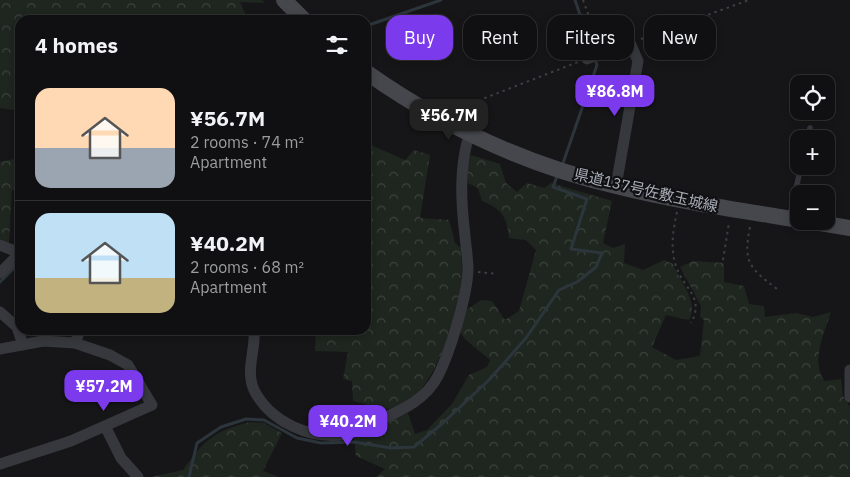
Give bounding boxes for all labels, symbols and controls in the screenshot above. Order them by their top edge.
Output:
chip: Buy [386,15,453,60]
chip: Rent [463,15,537,60]
chip: Filters [547,15,634,60]
chip: New [644,15,716,60]
text: 4 homes [35,31,118,59]
icon: filters [323,31,351,59]
pin: ¥86.8M [574,74,656,117]
map controls [790,75,835,230]
button: locate [790,75,835,120]
text: ¥86.8M [586,81,644,101]
pin: ¥56.7M [408,98,490,141]
text: ¥56.7M [190,104,265,132]
text: ¥56.7M [420,105,478,125]
icon: home [75,108,135,168]
button: + [790,130,835,175]
text: 2 rooms · 74 m² [190,132,304,152]
text: Apartment [190,152,267,172]
street label: 県道137号佐敷玉城線 [572,164,720,216]
button: − [790,185,835,230]
text: ¥40.2M [190,229,265,257]
icon: home [75,233,135,293]
text: 2 rooms · 68 m² [190,257,304,277]
text: Apartment [190,277,267,297]
pin: ¥57.2M [63,370,145,412]
text: ¥57.2M [75,376,133,396]
pin: ¥40.2M [307,404,389,447]
text: ¥40.2M [319,411,377,431]

